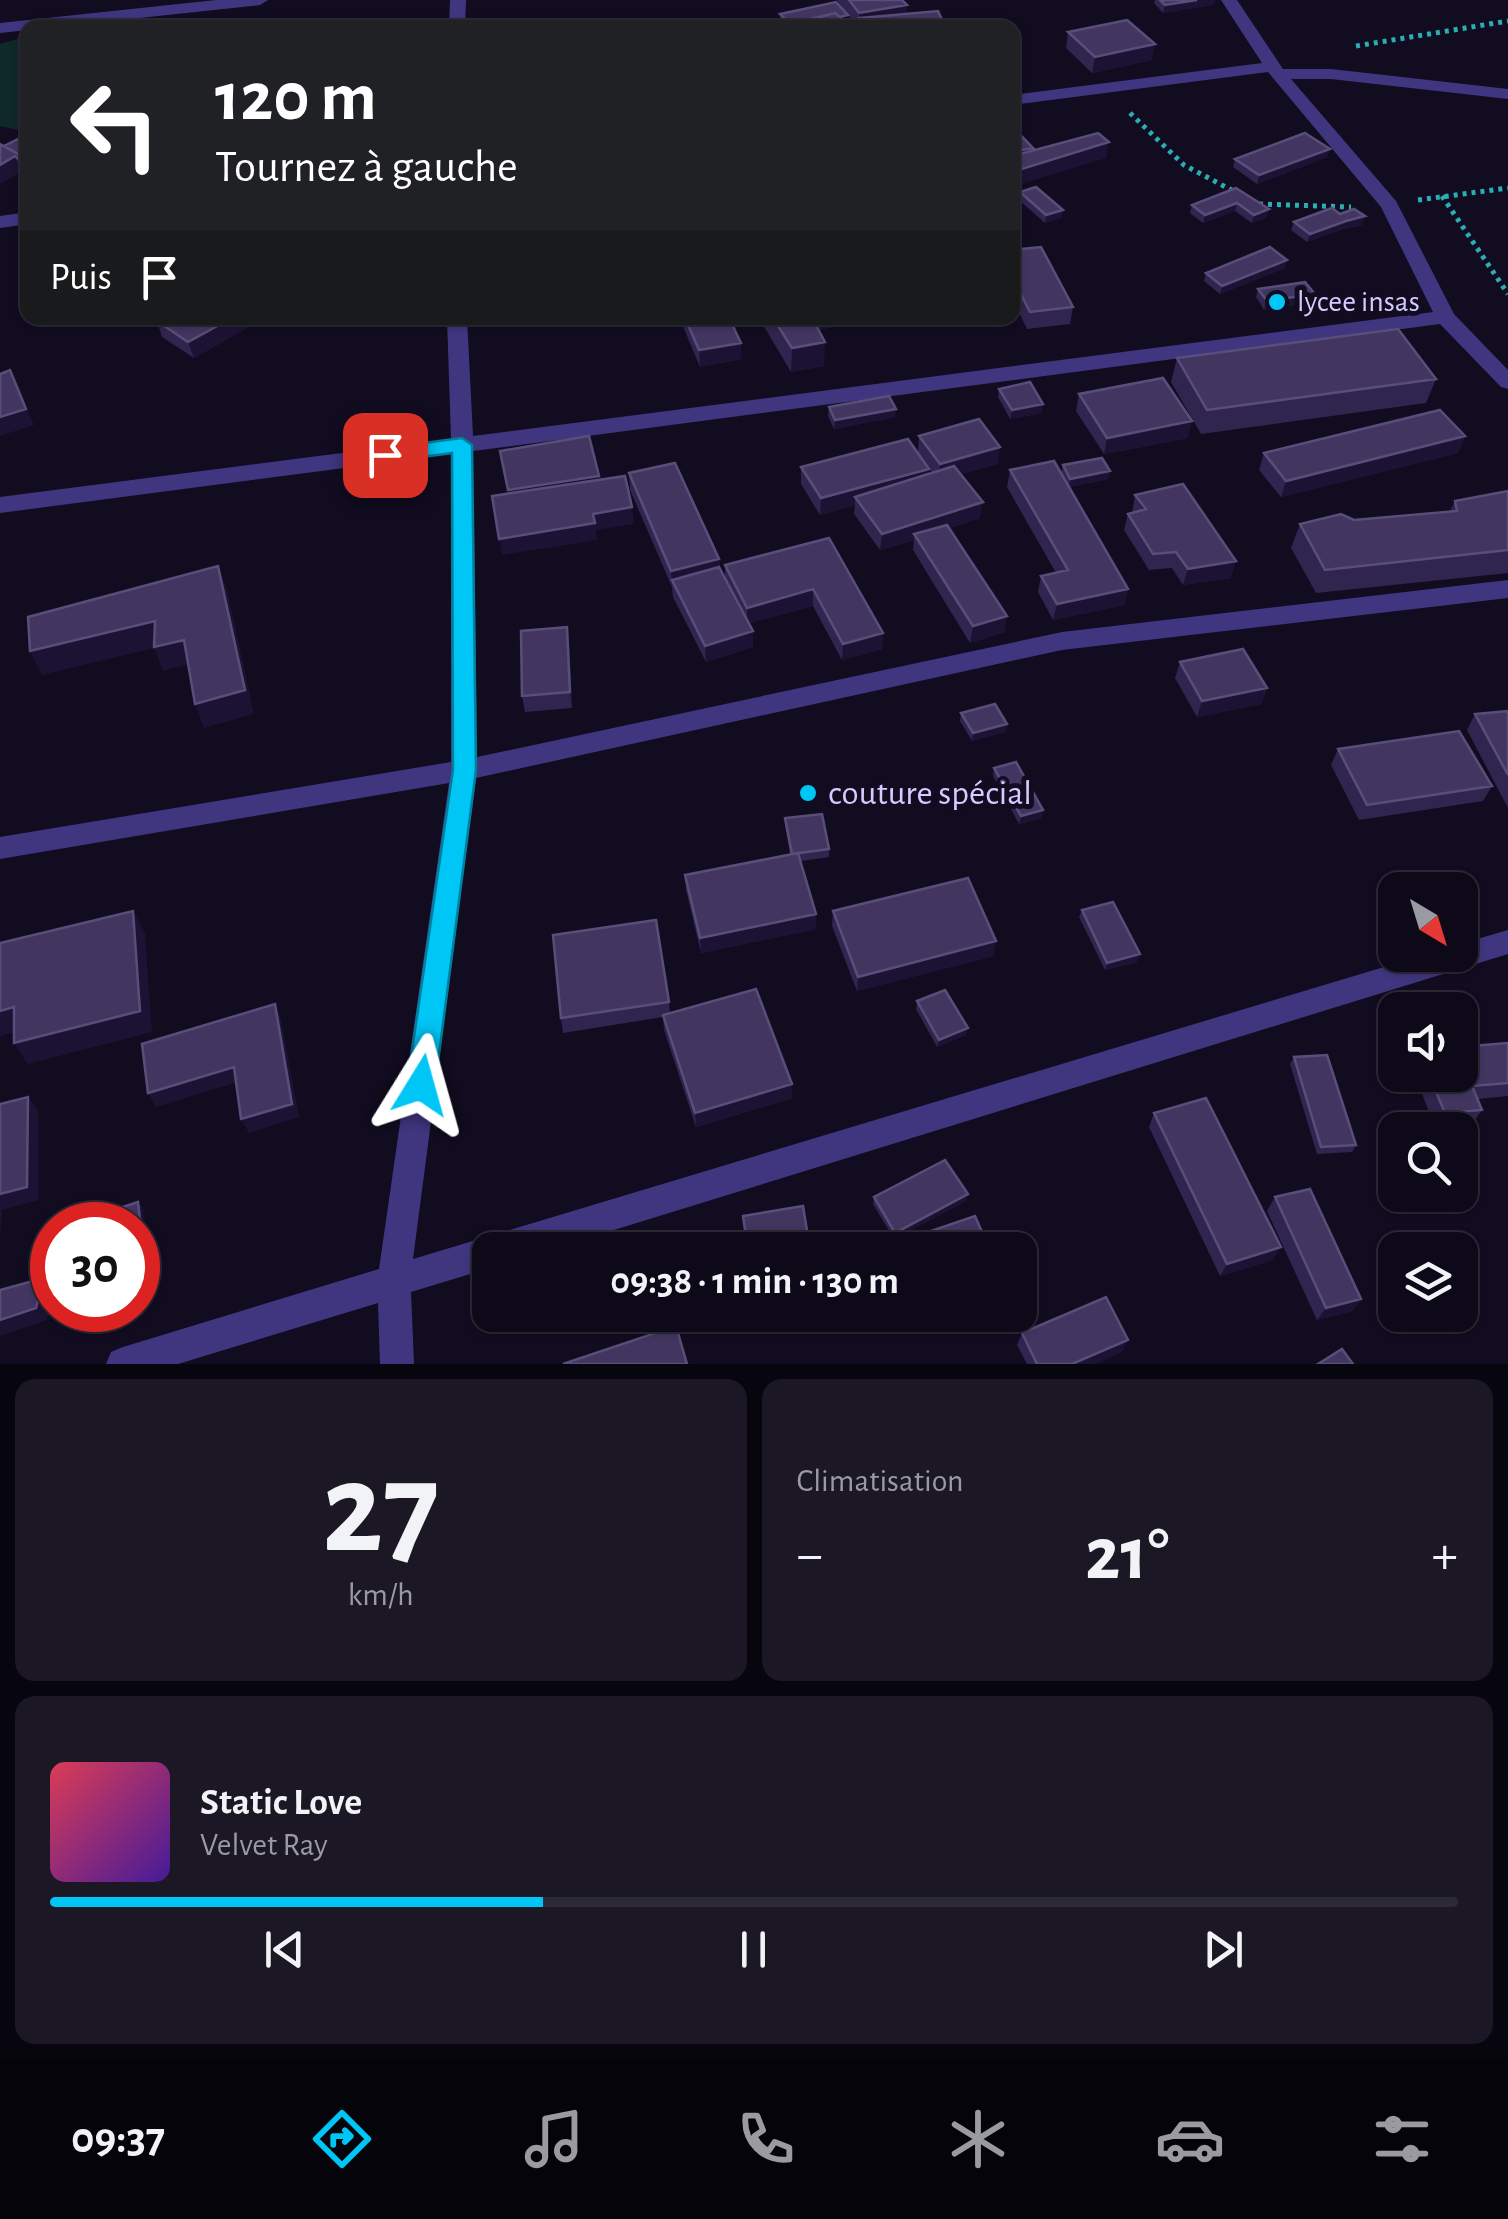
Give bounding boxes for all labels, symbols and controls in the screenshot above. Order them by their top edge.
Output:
icon: left [50,60,180,190]
text: 120 m [215,63,377,133]
text: Tournez à gauche [215,145,518,190]
icon: arrive [132,250,187,305]
text: Puis [50,259,112,297]
place label: lycee insas [1297,287,1420,317]
marker: lycee insas [1266,291,1288,313]
pin [343,413,428,498]
icon: arrive [358,428,413,483]
place label: couture spécial [828,776,1032,811]
marker: couture spécial [797,782,819,804]
north arrow [1378,872,1478,972]
map controls [1378,872,1478,1332]
button: sound [1378,992,1478,1092]
position arrow [369,1033,473,1137]
button: search [1378,1112,1478,1212]
speed limit sign: 30 [30,1202,160,1332]
button: layers [1378,1232,1478,1332]
text: 09:38 · 1 min · 130 m [610,1263,899,1301]
text: 27 [322,1446,439,1576]
text: Climatisation [797,1465,964,1497]
text: 21° [1085,1518,1169,1593]
text: − [797,1528,823,1583]
text: + [1432,1528,1458,1583]
text: km/h [348,1579,414,1611]
text: Static Love [200,1784,362,1822]
text: Velvet Ray [200,1829,328,1861]
icon: previous [257,1922,312,1977]
icon: pause [726,1922,781,1977]
icon: next [1196,1922,1251,1977]
icon: directions [307,2104,377,2174]
icon: music [519,2104,589,2174]
icon: phone [731,2104,801,2174]
icon: climate [943,2104,1013,2174]
icon: car [1155,2104,1225,2174]
icon: filters [1367,2104,1437,2174]
text: 09:37 [71,2116,165,2161]

